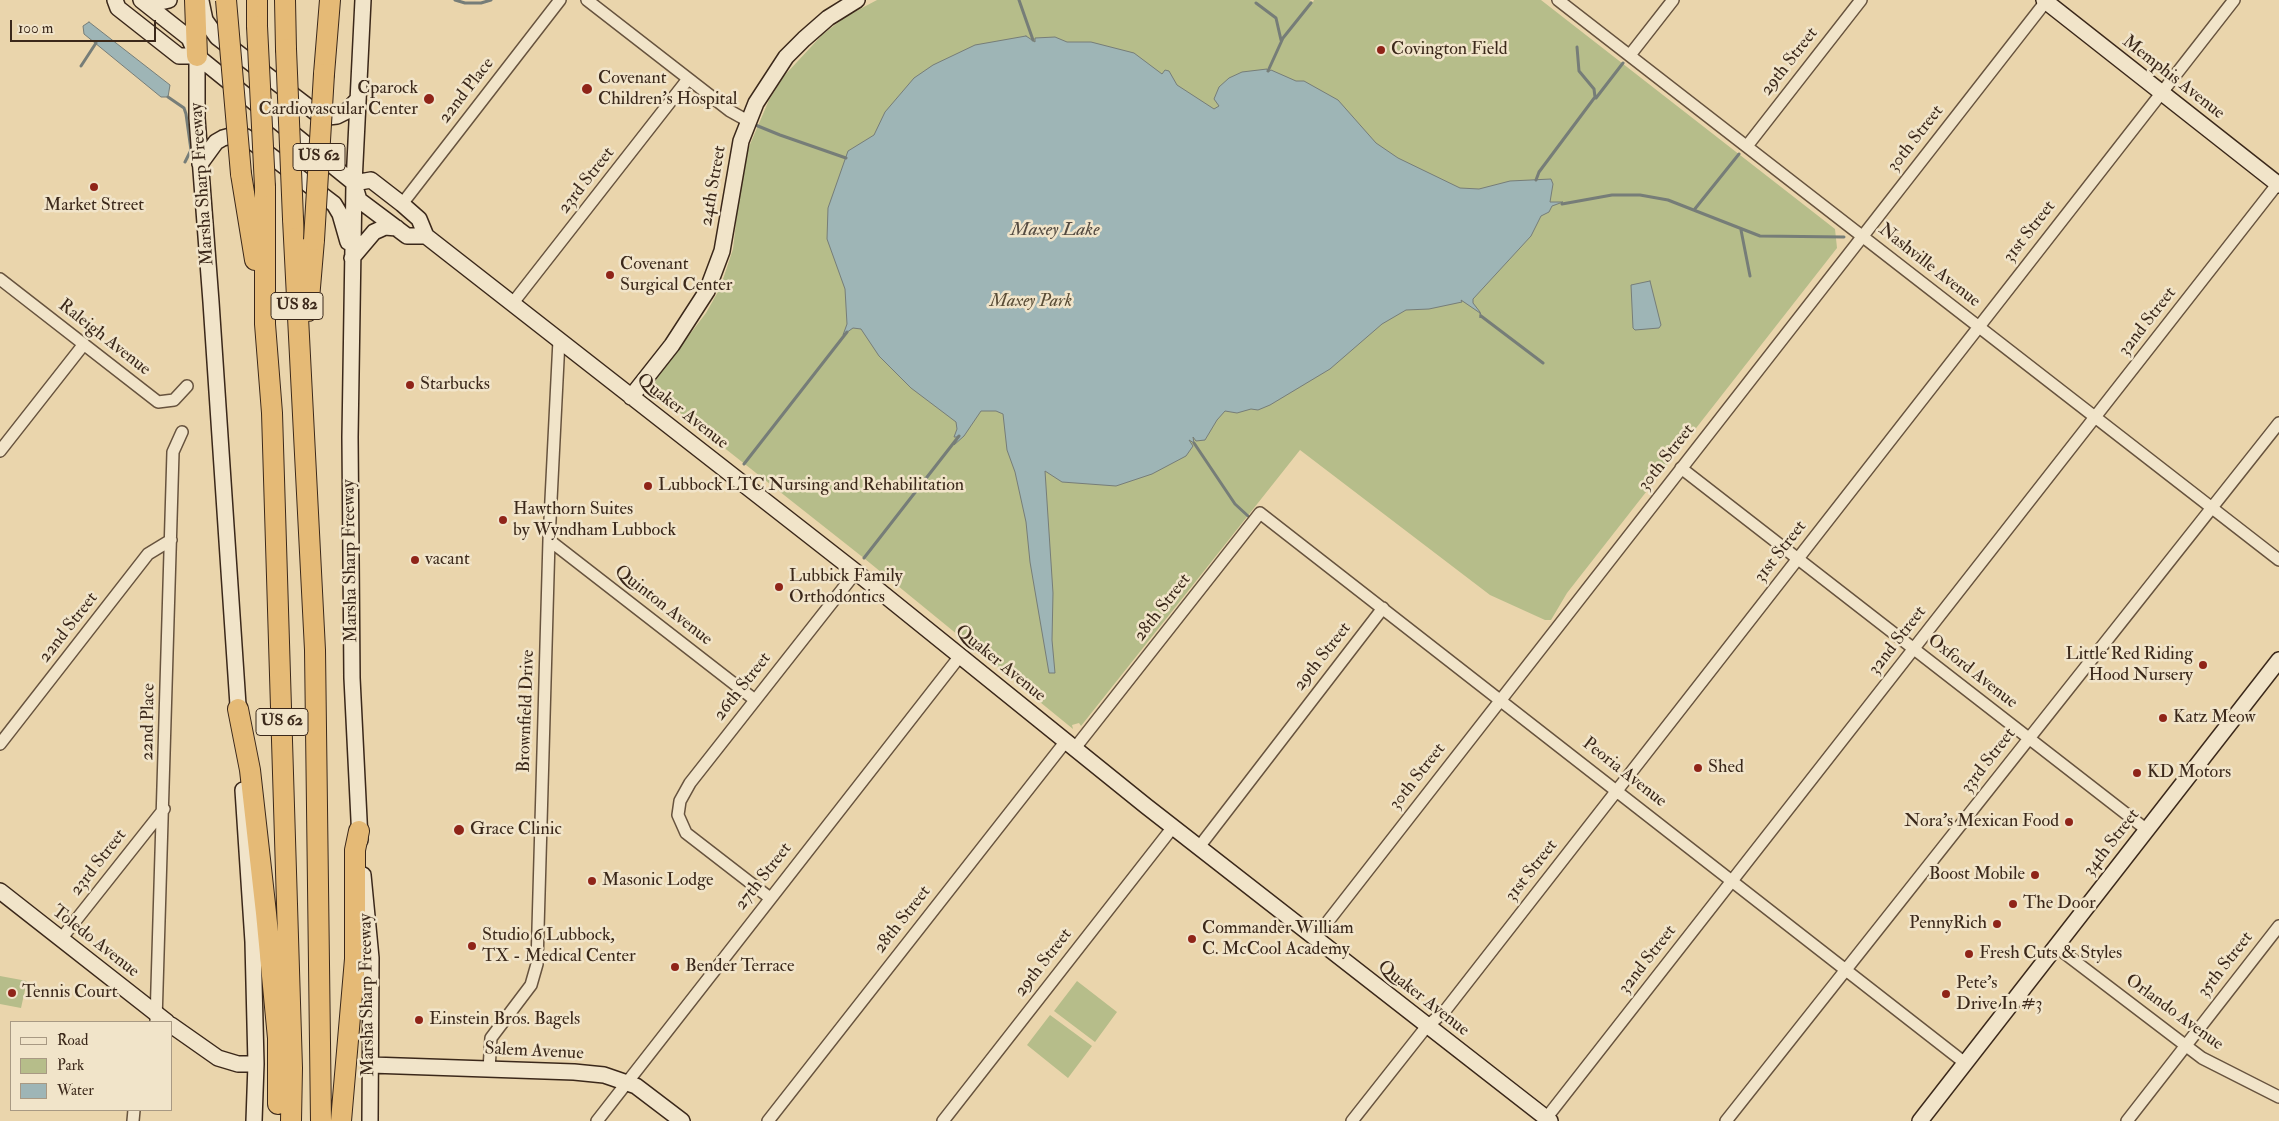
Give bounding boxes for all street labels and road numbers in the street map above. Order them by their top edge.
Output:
street label: 29th Street [1757,24,1823,100]
street label: Memphis Avenue [2118,31,2228,125]
street label: 22nd Place [435,54,499,128]
street label: 30th Street [1883,101,1949,177]
street label: Marsha Sharp Freeway [187,102,219,266]
street label: 23rd Street [554,143,620,219]
road number: US 62 [293,144,345,170]
street label: 24th Street [696,144,732,228]
street label: 31st Street [1999,197,2061,267]
street label: Nashville Avenue [1874,219,1984,313]
street label: 32nd Street [2114,283,2182,361]
road number: US 82 [271,292,323,320]
street label: Raleigh Avenue [53,295,155,381]
street label: Quaker Avenue [632,370,732,454]
street label: 30th Street [1634,420,1700,496]
street label: Marsha Sharp Freeway [339,479,363,643]
street label: 31st Street [1750,517,1812,587]
street label: Quinton Avenue [610,561,716,651]
street label: 28th Street [1130,570,1196,646]
street label: 22nd Street [35,588,103,668]
street label: 32nd Street [1864,602,1932,680]
street label: 29th Street [1290,619,1356,695]
street label: Quaker Avenue [950,621,1050,707]
street label: Oxford Avenue [1923,630,2021,714]
street label: Brownfield Drive [514,649,540,773]
street label: 26th Street [710,649,776,725]
street label: 22nd Place [138,683,160,761]
road number: US 62 [256,709,308,736]
street label: 33rd Street [1957,724,2021,798]
street label: Peoria Avenue [1578,733,1670,813]
street label: 30th Street [1385,739,1451,815]
street label: 34th Street [2079,805,2145,881]
street label: 23rd Street [66,825,132,901]
street label: 31st Street [1501,836,1563,906]
street label: 27th Street [731,839,797,915]
street label: 28th Street [870,882,936,958]
street label: Toledo Avenue [47,901,143,983]
street label: Marsha Sharp Freeway [356,913,380,1077]
street label: 32nd Street [1614,921,1682,999]
street label: 29th Street [1011,925,1077,1001]
street label: 35th Street [2194,928,2258,1002]
street label: Quaker Avenue [1373,957,1473,1041]
street label: Orlando Avenue [2121,970,2227,1056]
street label: Salem Avenue [484,1039,584,1065]

